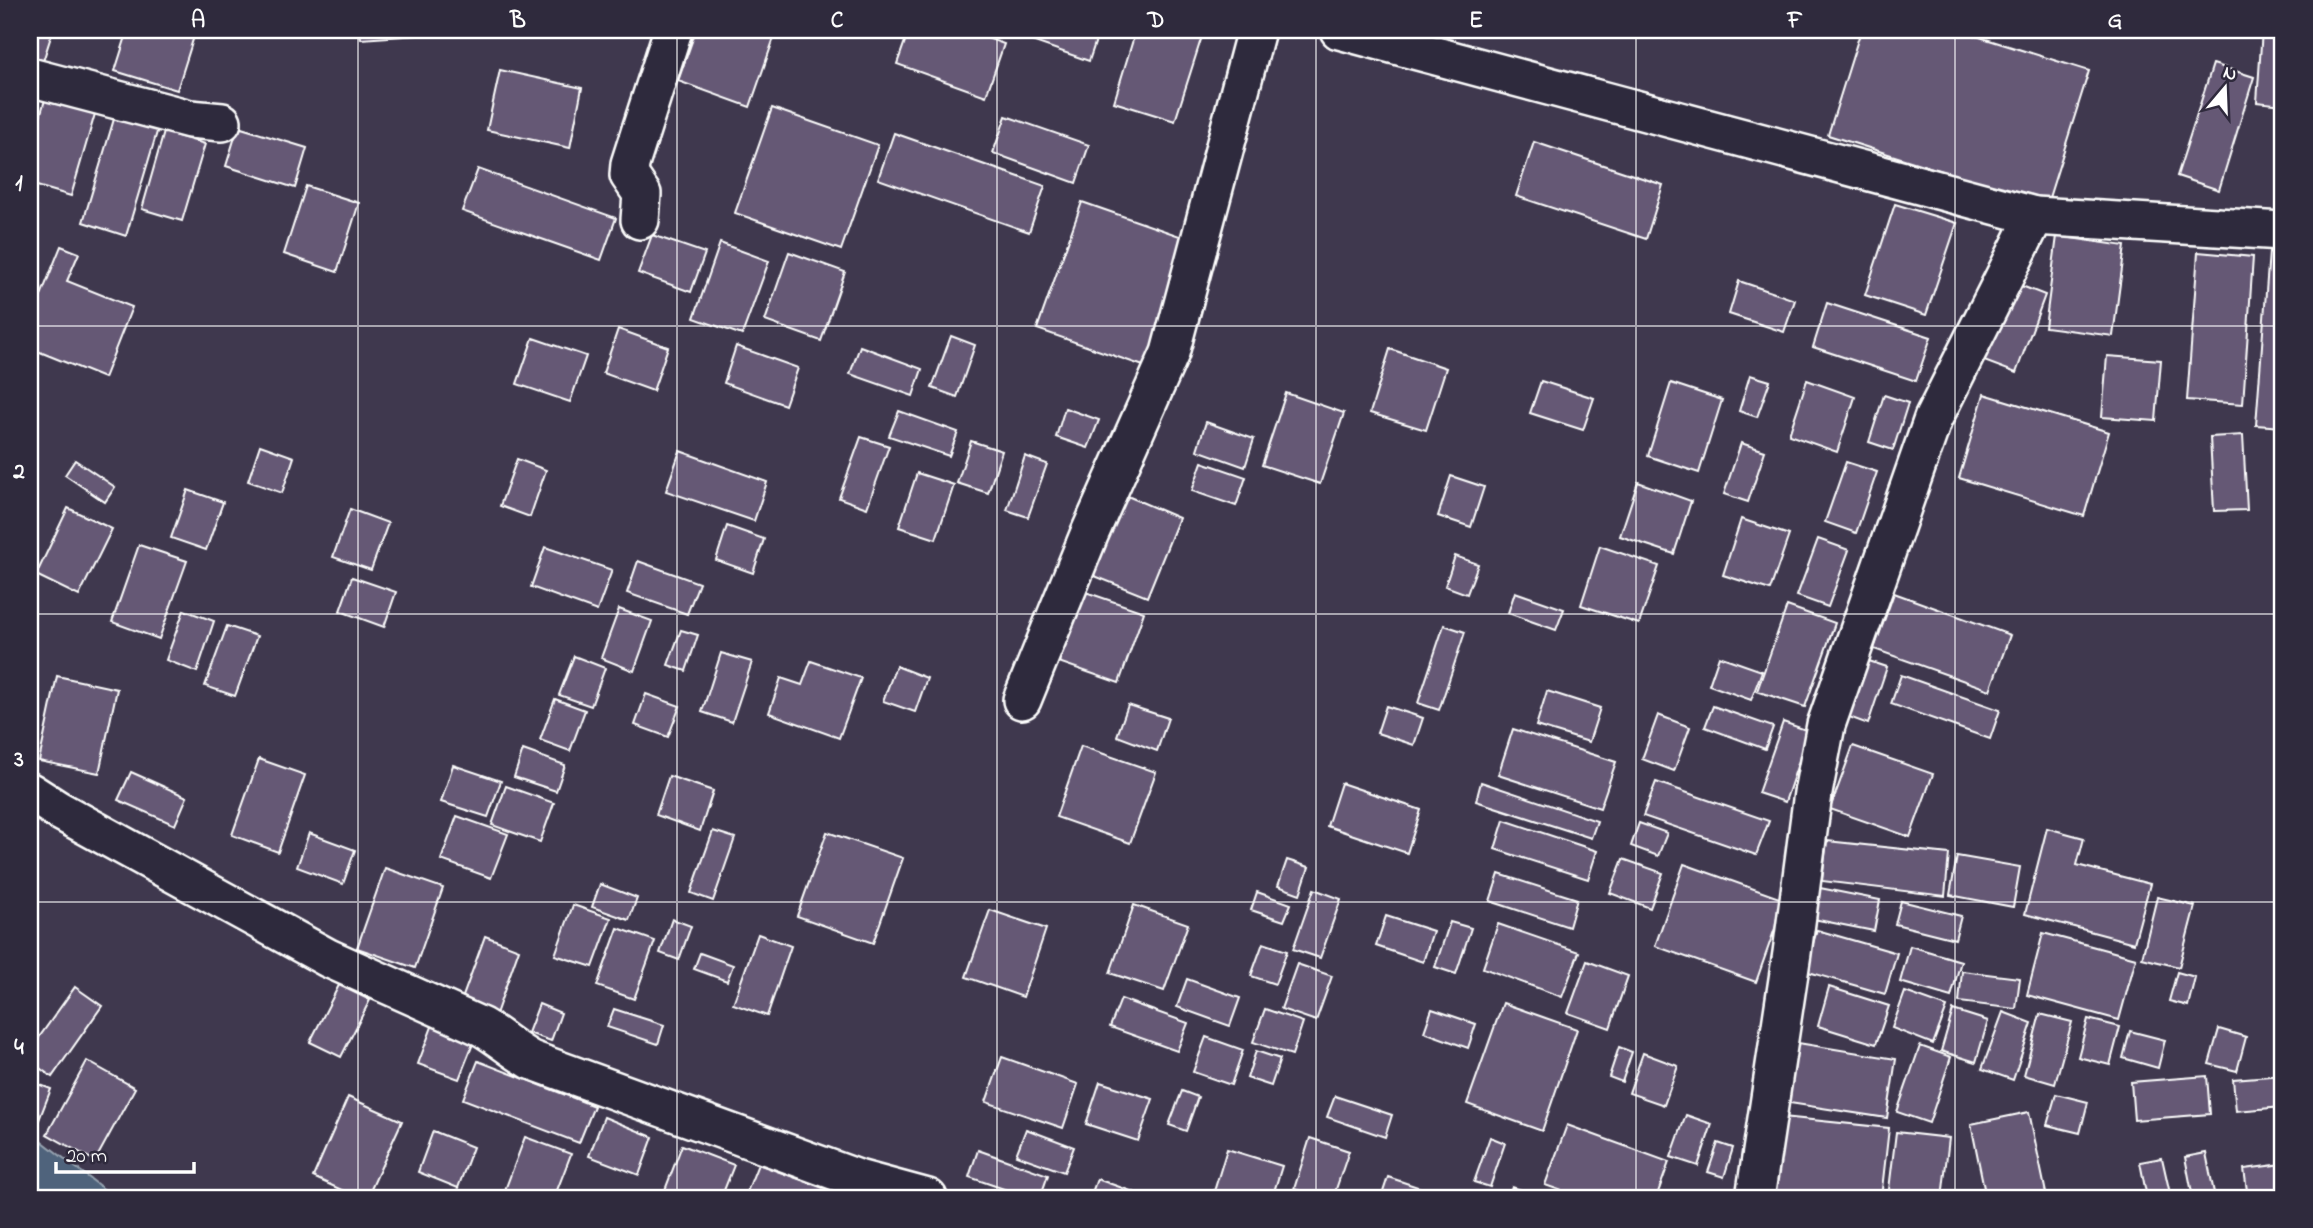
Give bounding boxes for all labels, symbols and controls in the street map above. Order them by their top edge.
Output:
text: A [191,5,205,38]
text: B [509,5,526,38]
text: C [831,5,844,38]
text: D [1147,5,1164,38]
text: E [1469,5,1483,38]
text: F [1787,5,1803,38]
text: G [2108,5,2122,38]
north arrow [2190,52,2260,122]
text: N [2219,59,2240,89]
text: 1 [15,168,23,201]
text: 2 [12,456,25,489]
text: 3 [13,744,24,777]
text: 4 [14,1032,24,1065]
scale bar [56,1130,194,1174]
text: 20 m [66,1142,107,1172]

